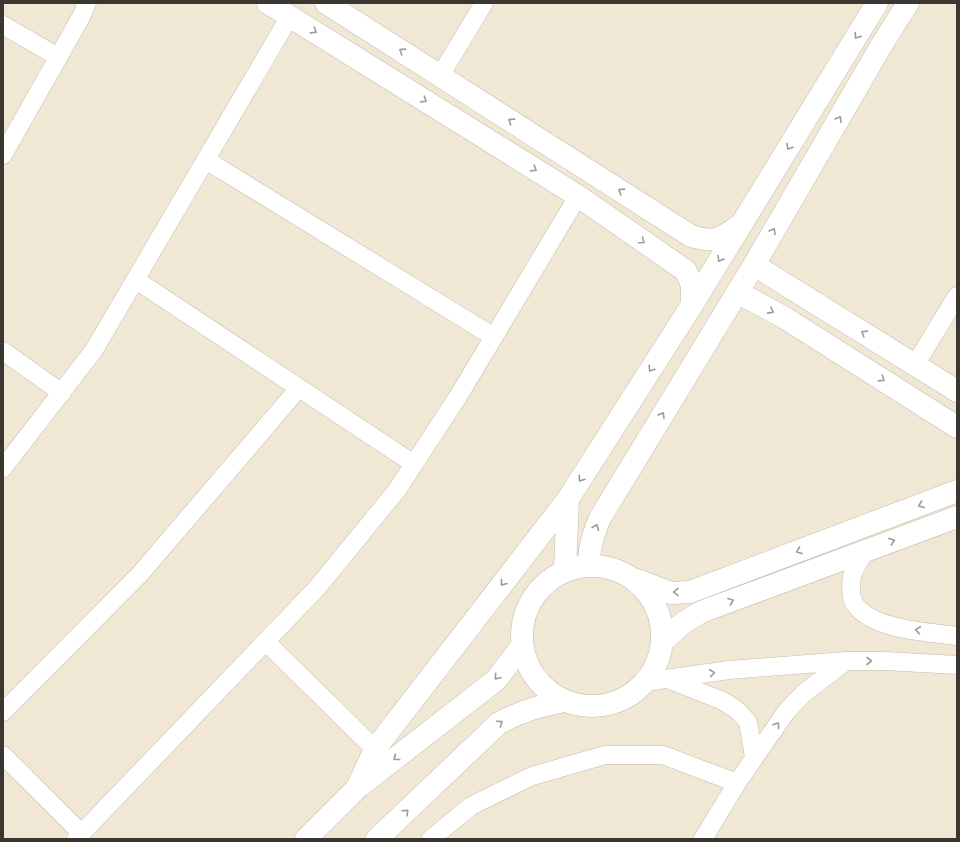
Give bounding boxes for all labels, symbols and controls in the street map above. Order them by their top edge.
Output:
one-way arrow [309,26,316,33]
one-way arrow [854,32,861,39]
one-way arrow [399,49,406,56]
one-way arrow [420,95,427,102]
one-way arrow [834,116,841,123]
one-way arrow [508,119,515,126]
one-way arrow [786,143,793,150]
one-way arrow [530,164,537,172]
one-way arrow [618,188,625,196]
one-way arrow [769,228,776,235]
one-way arrow [638,236,645,244]
one-way arrow [717,255,724,262]
one-way arrow [767,306,774,313]
one-way arrow [861,331,868,338]
one-way arrow [648,365,656,372]
one-way arrow [877,374,884,381]
one-way arrow [657,412,665,419]
one-way arrow [579,474,586,481]
one-way arrow [917,501,924,509]
one-way arrow [591,524,599,532]
one-way arrow [889,538,896,546]
one-way arrow [795,546,802,554]
one-way arrow [501,578,508,585]
one-way arrow [673,588,679,596]
one-way arrow [727,597,734,605]
one-way arrow [915,626,921,635]
one-way arrow [866,657,872,665]
one-way arrow [709,669,715,678]
one-way arrow [495,672,502,680]
one-way arrow [496,720,503,728]
one-way arrow [772,722,780,729]
one-way arrow [393,753,400,760]
one-way arrow [401,809,409,817]

